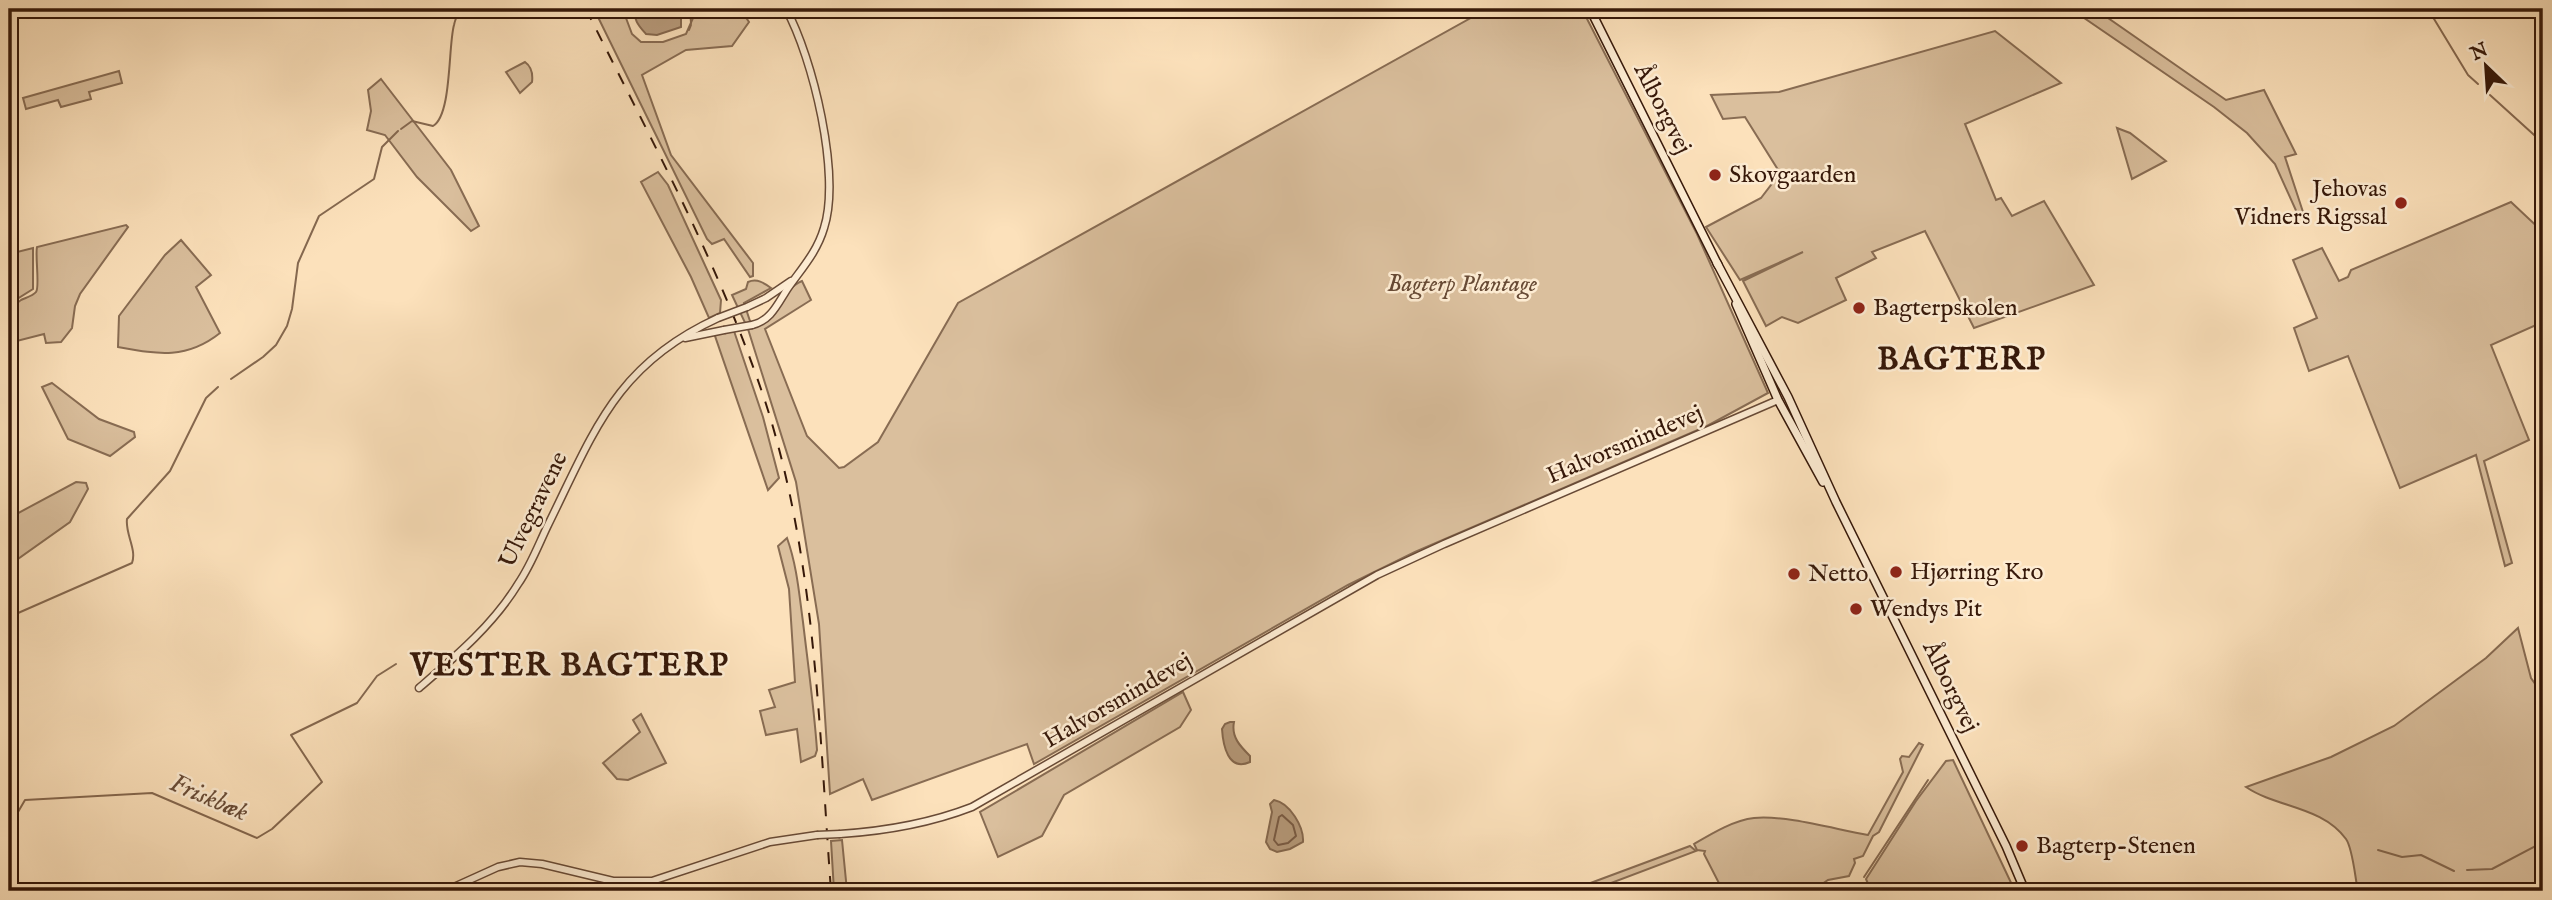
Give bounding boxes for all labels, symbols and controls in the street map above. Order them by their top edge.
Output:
north arrow [2450,32,2520,102]
text: N [2466,38,2493,67]
street label: Ålborgvej [1625,57,1698,160]
place label: Skovgaarden [1729,160,1856,191]
marker: Skovgaarden [1707,167,1723,183]
place label: Jehovas Vidners Rigssal [2234,174,2387,233]
marker: Jehovas Vidners Rigssal [2393,195,2409,211]
park label: Bagterp Plantage [1387,269,1537,300]
place label: Bagterpskolen [1873,293,2018,324]
marker: Bagterpskolen [1851,300,1867,316]
district label: BAGTERP [1877,340,2047,381]
street label: Halvorsmindevej [1542,398,1708,492]
street label: Ulvegravene [493,447,575,573]
place label: Hjørring Kro [1910,557,2043,588]
place label: Netto [1808,559,1869,590]
marker: Hjørring Kro [1888,564,1904,580]
marker: Netto [1786,566,1802,582]
place label: Wendys Pit [1870,594,1982,625]
marker: Wendys Pit [1848,601,1864,617]
street label: Ålborgvej [1914,635,1985,738]
district label: VESTER BAGTERP [409,646,730,687]
street label: Halvorsmindevej [1038,646,1198,756]
water label: Friskbæk [165,767,254,829]
place label: Bagterp-Stenen [2036,831,2196,862]
marker: Bagterp-Stenen [2014,838,2030,854]

